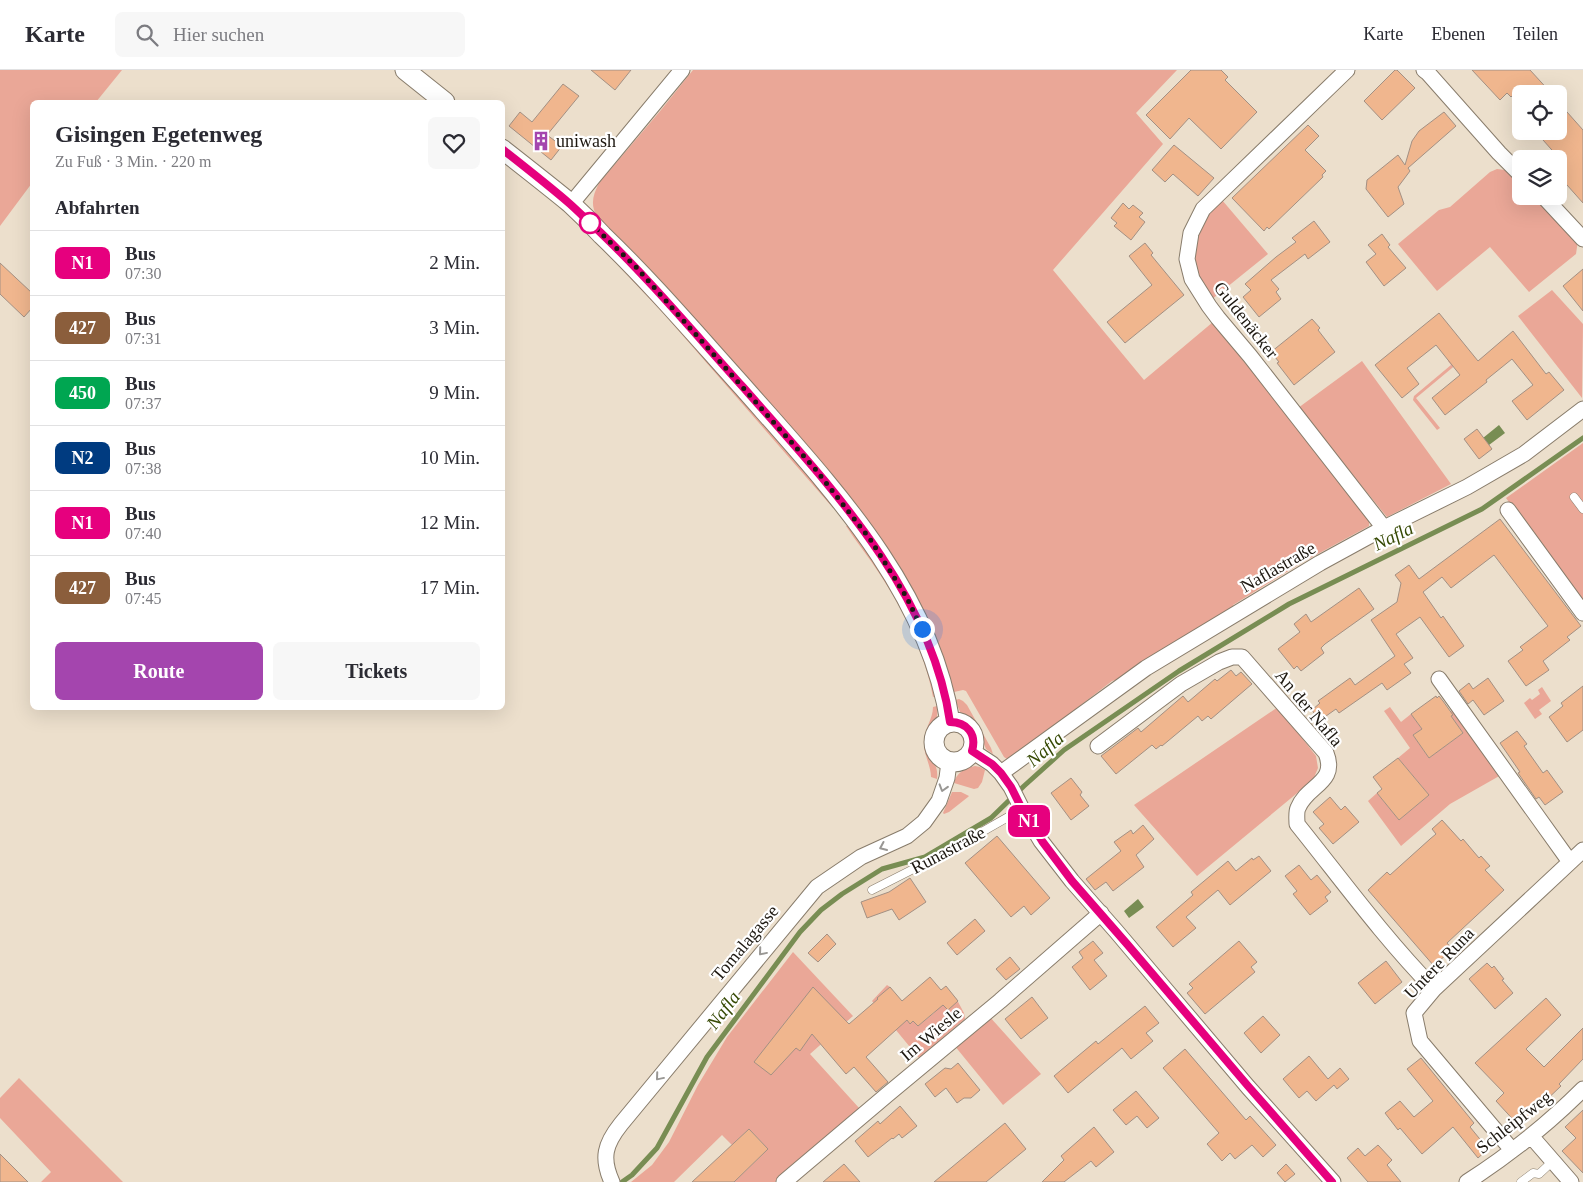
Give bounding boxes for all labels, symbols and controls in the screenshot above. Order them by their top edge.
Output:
search box [115,12,465,57]
text: Karte [25,21,85,47]
icon: search [133,21,161,49]
text: Hier suchen [173,24,264,45]
text: Karte [1363,24,1403,44]
text: Ebenen [1431,24,1485,44]
text: Teilen [1513,24,1558,44]
map controls [1512,85,1567,205]
button: locate [1512,85,1567,140]
button: heart [428,117,480,169]
text: Gisingen Egetenweg [55,121,262,147]
building icon: uniwash [530,130,552,152]
place label: uniwash [556,131,616,151]
button: layers [1512,150,1567,205]
text: Zu Fuß · 3 Min. · 220 m [55,153,211,170]
text: Abfahrten [55,197,139,218]
unlabelled marker [579,212,601,234]
text: Bus [125,243,156,264]
text: 2 Min. [429,252,480,273]
text: N1 [72,253,94,273]
text: 07:30 [125,265,161,282]
street label: Guldenäcker [1210,278,1282,362]
text: Bus [125,308,156,329]
text: 3 Min. [429,317,480,338]
text: 427 [69,318,96,338]
text: 07:31 [125,330,161,347]
text: Bus [125,373,156,394]
text: 9 Min. [429,382,480,403]
text: 450 [69,383,96,403]
text: 07:37 [125,395,161,412]
text: Bus [125,438,156,459]
text: 10 Min. [420,447,480,468]
text: N2 [72,448,94,468]
text: 07:38 [125,460,161,477]
text: Bus [125,503,156,524]
text: 12 Min. [420,512,480,533]
text: N1 [72,513,94,533]
water label: Nafla [1369,517,1417,555]
text: 07:40 [125,525,161,542]
street label: Naflastraße [1237,538,1319,596]
text: Bus [125,568,156,589]
text: 17 Min. [420,577,480,598]
text: 427 [69,578,96,598]
text: 07:45 [125,590,161,607]
your location [910,617,935,642]
button: Route [55,642,263,700]
button: Tickets [273,642,480,700]
street label: An der Nafla [1271,666,1347,750]
water label: Nafla [1021,727,1068,771]
one-way arrow [939,784,949,792]
line badge: N1 [1006,805,1052,837]
text: N1 [1018,811,1040,831]
street label: Runastraße [908,822,988,878]
one-way arrow [879,841,888,851]
street label: Tomalagasse [708,901,782,985]
street label: Untere Runa [1400,923,1478,1003]
one-way arrow [760,946,768,955]
water label: Nafla [701,987,744,1034]
street label: Im Wiesle [896,1003,966,1065]
one-way arrow [655,1072,664,1081]
street label: Schleipfweg [1472,1086,1556,1158]

